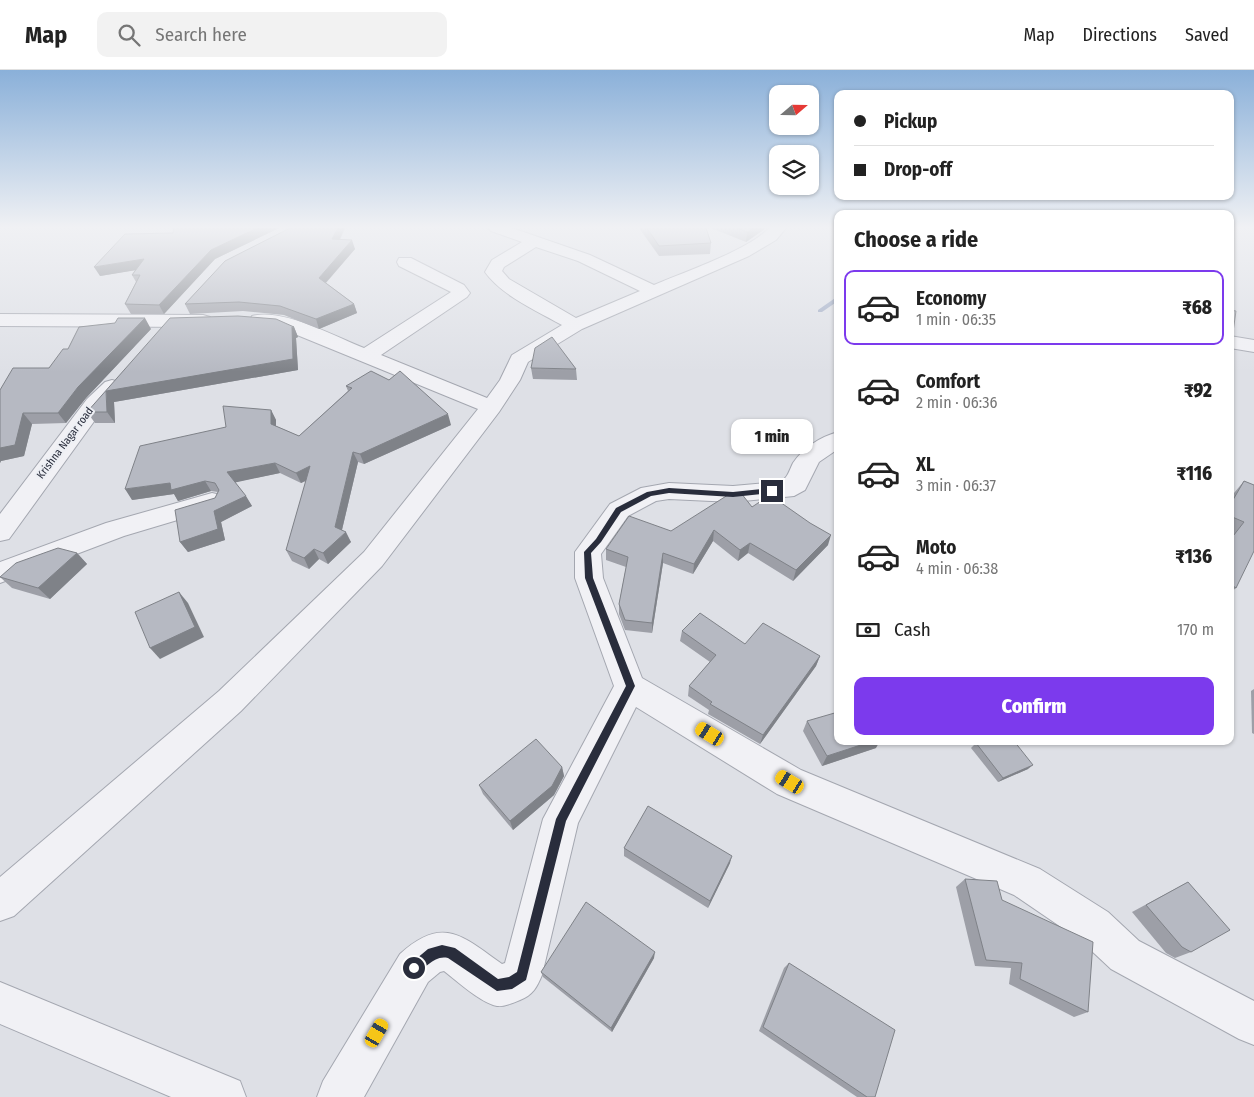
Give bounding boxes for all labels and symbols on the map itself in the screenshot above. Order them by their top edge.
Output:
north arrow [769,85,819,135]
street label: Krishna Nagar road [34,405,96,481]
callout: 1 min [731,418,813,454]
route end [761,480,783,502]
car [693,720,726,748]
car [773,768,806,796]
route start [403,957,425,979]
car [363,1016,390,1050]

